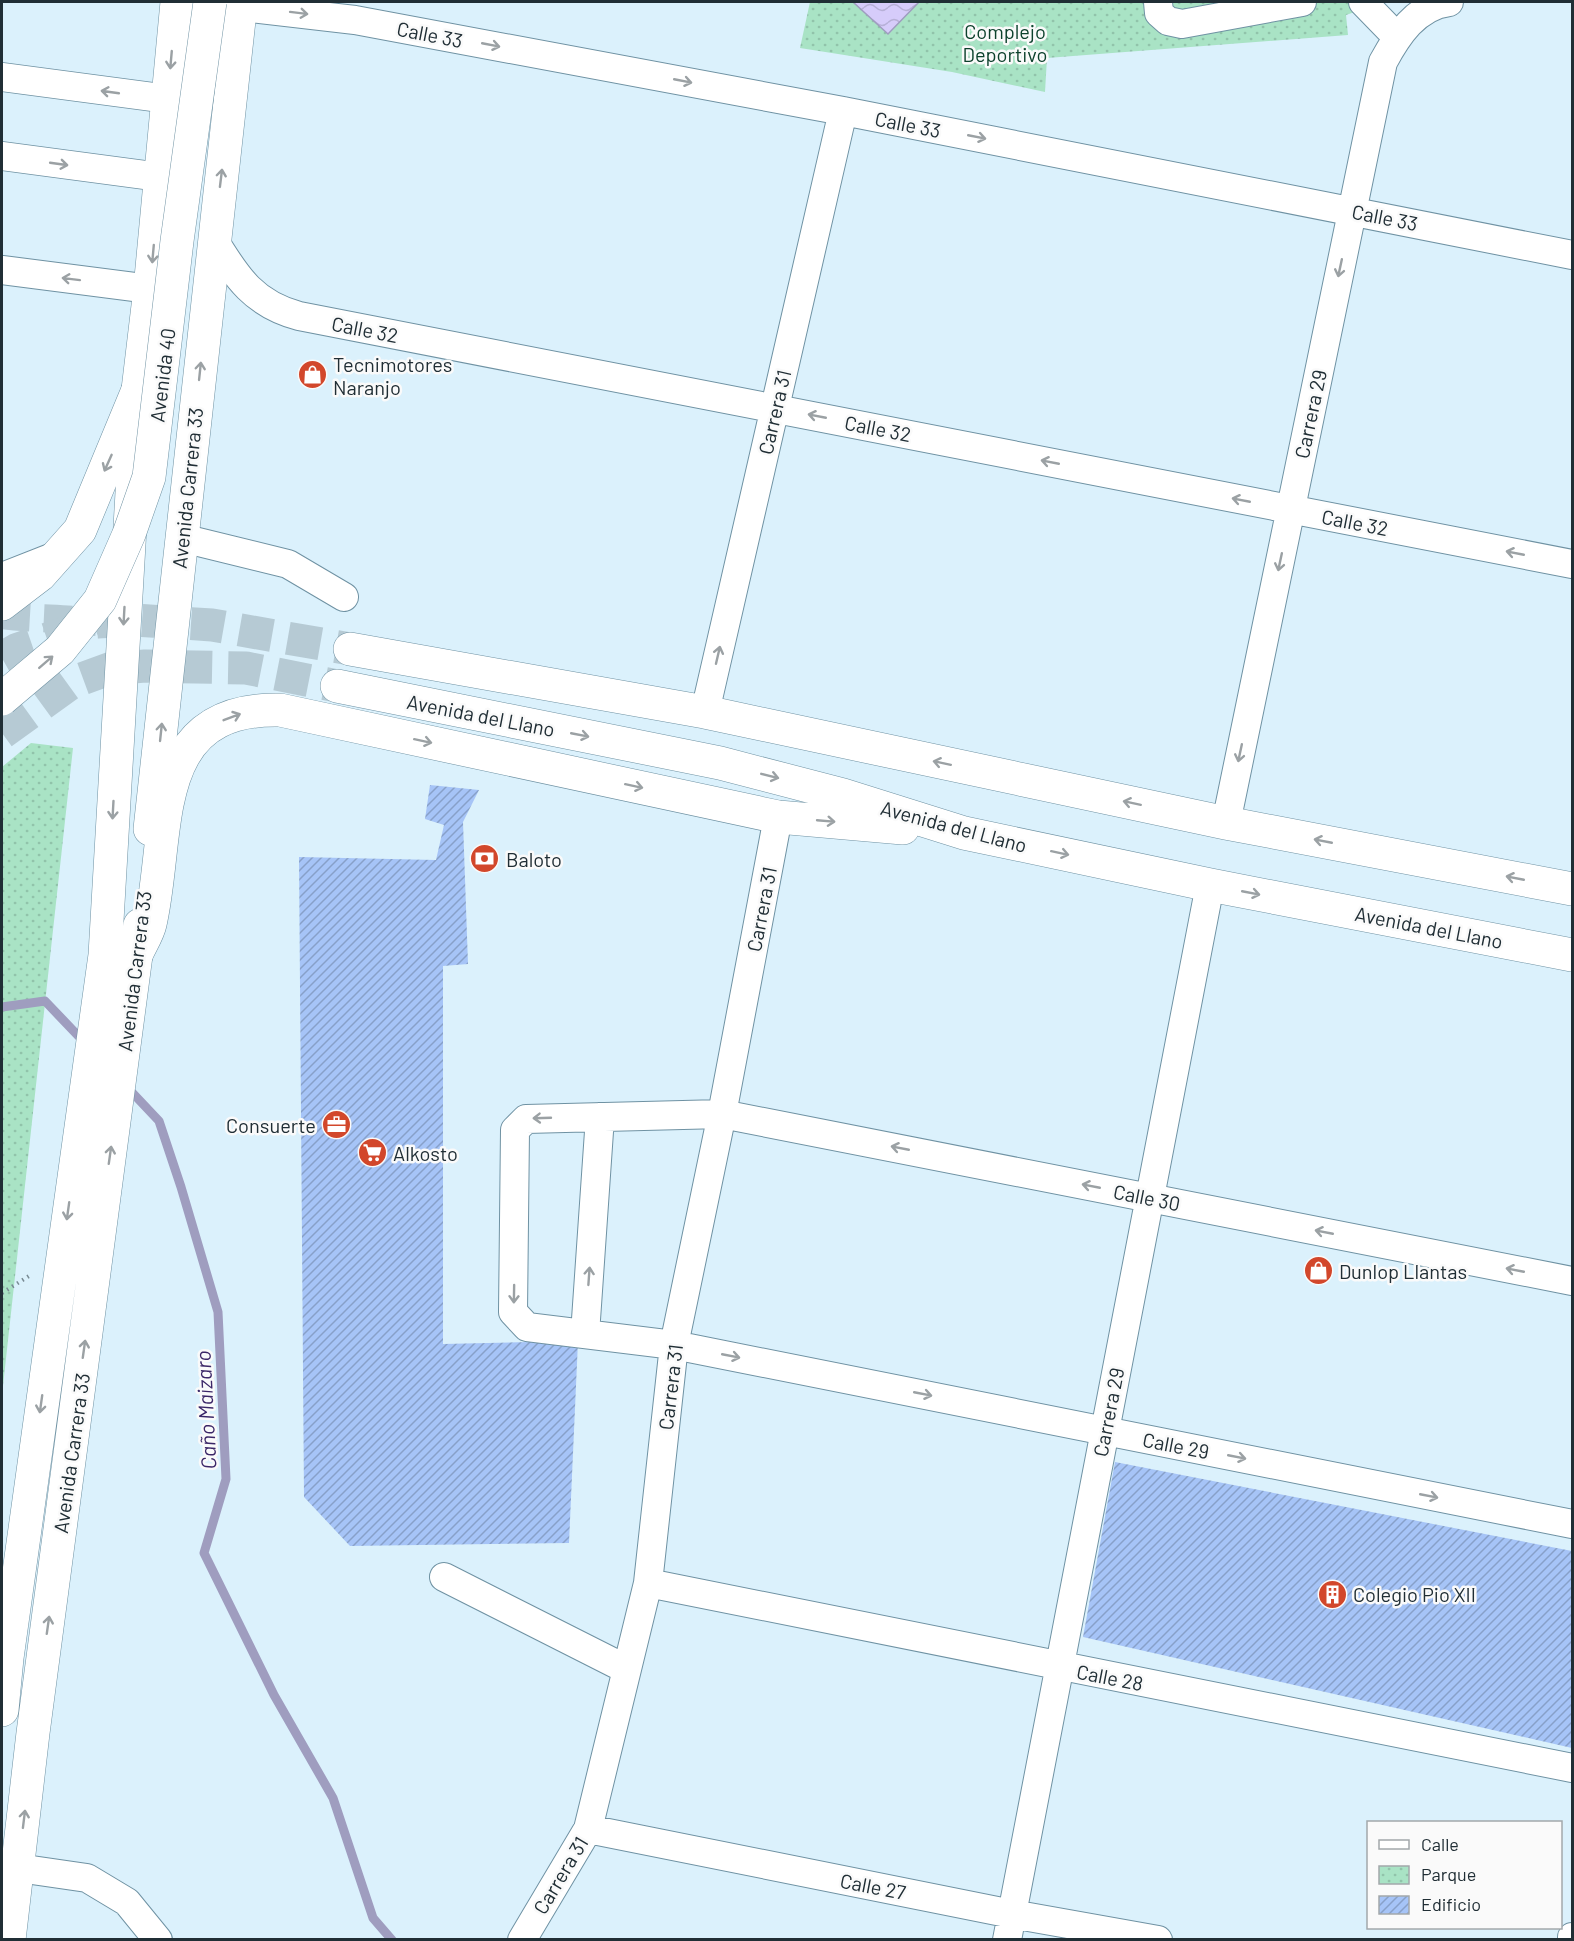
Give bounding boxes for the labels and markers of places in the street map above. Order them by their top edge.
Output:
place label: Tecnimotores Naranjo [333,352,452,399]
shop icon: Tecnimotores Naranjo [296,359,328,391]
bank icon: Baloto [469,843,501,875]
place label: Baloto [506,847,562,871]
office icon: Consuerte [321,1109,353,1141]
place label: Consuerte [226,1113,316,1137]
supermarket icon: Alkosto [356,1137,388,1169]
place label: Alkosto [393,1141,458,1165]
shop icon: Dunlop Llantas [1302,1255,1334,1287]
place label: Dunlop Llantas [1339,1259,1467,1283]
building icon: Colegio Pio XII [1316,1578,1348,1610]
place label: Colegio Pio XII [1353,1582,1476,1606]

